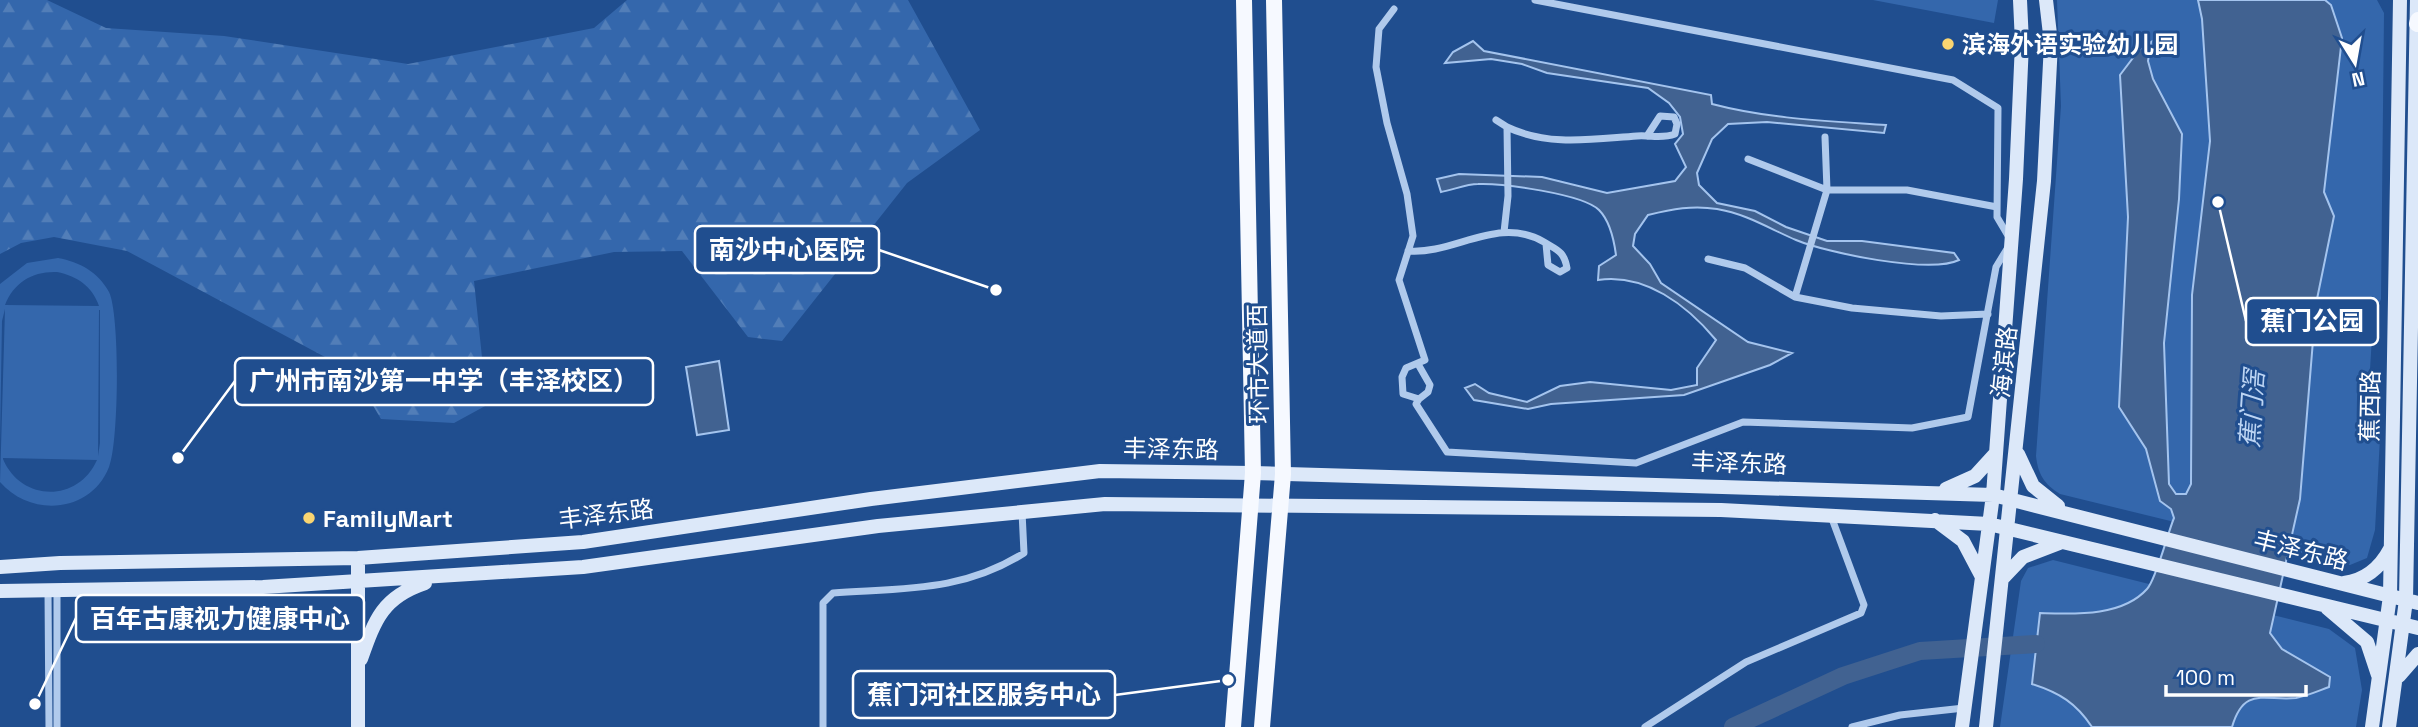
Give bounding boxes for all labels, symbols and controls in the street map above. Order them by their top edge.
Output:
north arrow [2320,28,2390,98]
place label: 滨海外语实验幼儿园 [1962,29,2178,60]
marker: 滨海外语实验幼儿园 [1940,36,1956,52]
text: N [2350,66,2367,93]
callout: 南沙中心医院 [695,226,879,273]
text: 南沙中心医院 [709,233,865,267]
callout: 蕉门公园 [2246,298,2378,345]
street label: 环市大道西 [1241,304,1275,424]
text: 蕉门公园 [2260,304,2364,338]
street label: 海滨路 [1985,325,2023,399]
callout: 广州市南沙第一中学（丰泽校区） [235,358,653,405]
text: 广州市南沙第一中学（丰泽校区） [249,364,639,398]
water label: 蕉门滘 [2232,365,2272,449]
street label: 蕉西路 [2354,370,2386,442]
street label: 丰泽东路 [1123,433,1219,465]
street label: 丰泽东路 [1690,446,1788,480]
street label: 丰泽东路 [556,493,656,535]
place label: FamilyMart [323,503,453,534]
marker: FamilyMart [301,510,317,526]
street label: 丰泽东路 [2251,523,2351,577]
callout: 百年古康视力健康中心 [76,595,364,642]
text: 百年古康视力健康中心 [90,602,350,636]
scale bar [2166,654,2306,698]
text: 100 m [2176,664,2235,691]
callout: 蕉门河社区服务中心 [853,671,1115,718]
text: 蕉门河社区服务中心 [867,678,1101,712]

